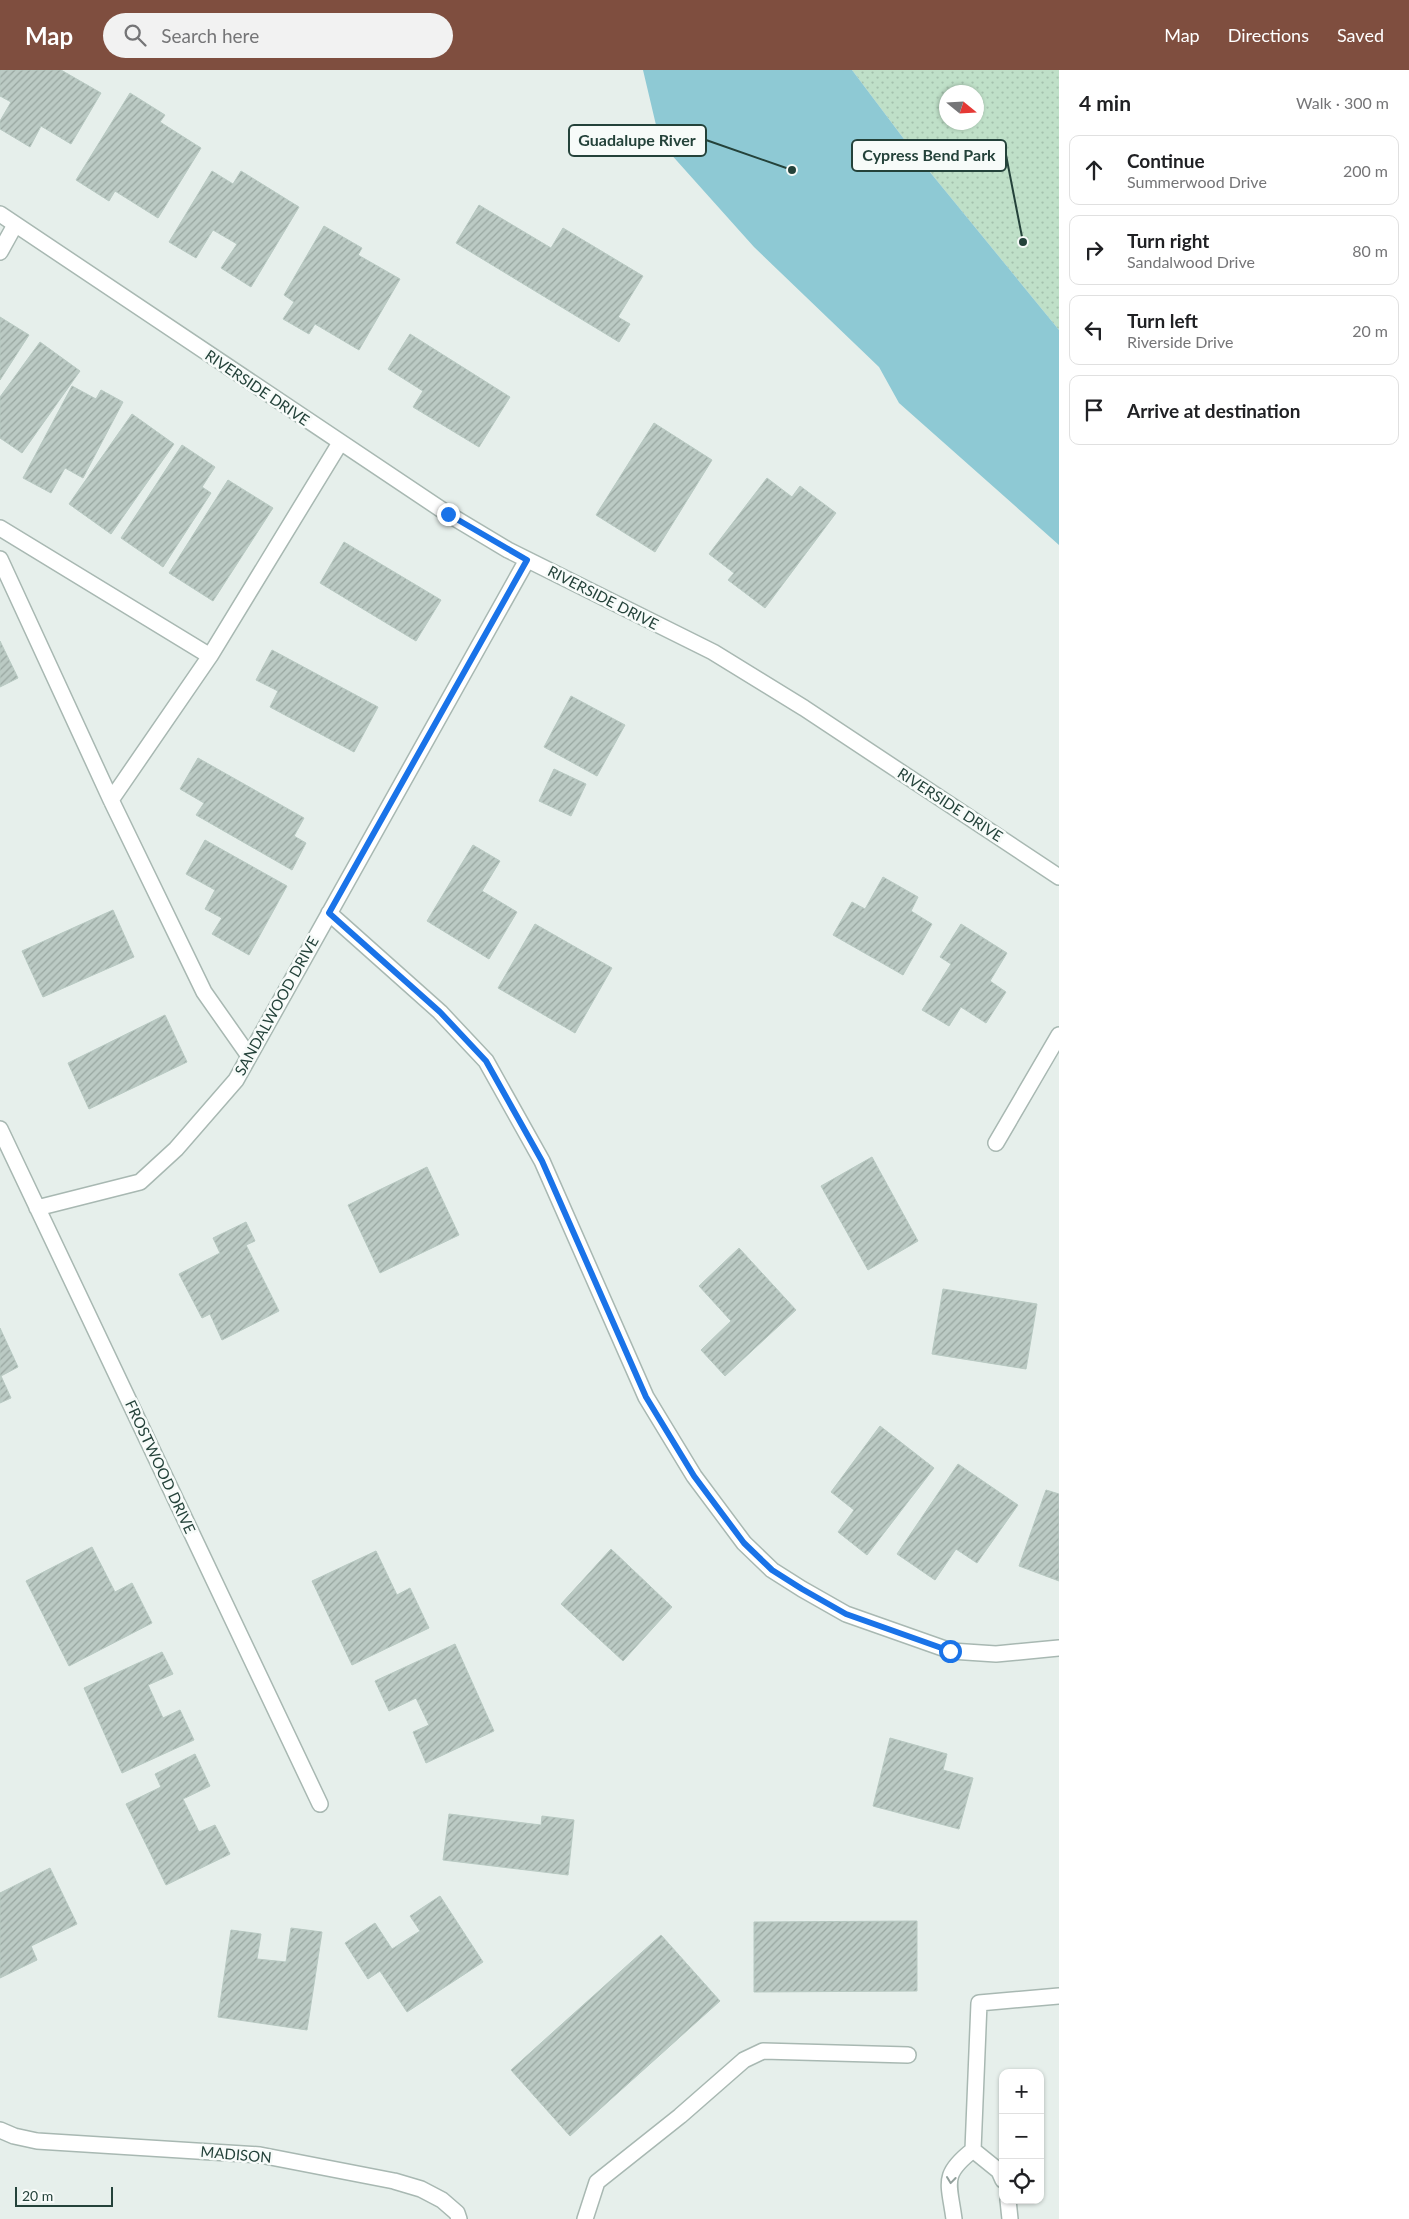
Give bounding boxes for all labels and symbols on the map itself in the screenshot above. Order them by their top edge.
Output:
north arrow [939,85,984,130]
callout: Guadalupe River [569,125,706,156]
text: Guadalupe River [578,130,696,149]
callout: Cypress Bend Park [852,140,1006,171]
text: Cypress Bend Park [862,145,996,164]
street label: RIVERSIDE DRIVE [202,346,313,429]
route end [437,503,460,526]
street label: RIVERSIDE DRIVE [545,561,662,633]
street label: RIVERSIDE DRIVE [895,763,1007,845]
street label: SANDALWOOD DRIVE [230,933,322,1078]
street label: FROSTWOOD DRIVE [122,1397,200,1536]
route start [939,1640,962,1663]
street label: MADISON [200,2142,272,2166]
one-way arrow [946,2177,957,2185]
scale bar [15,2184,112,2207]

